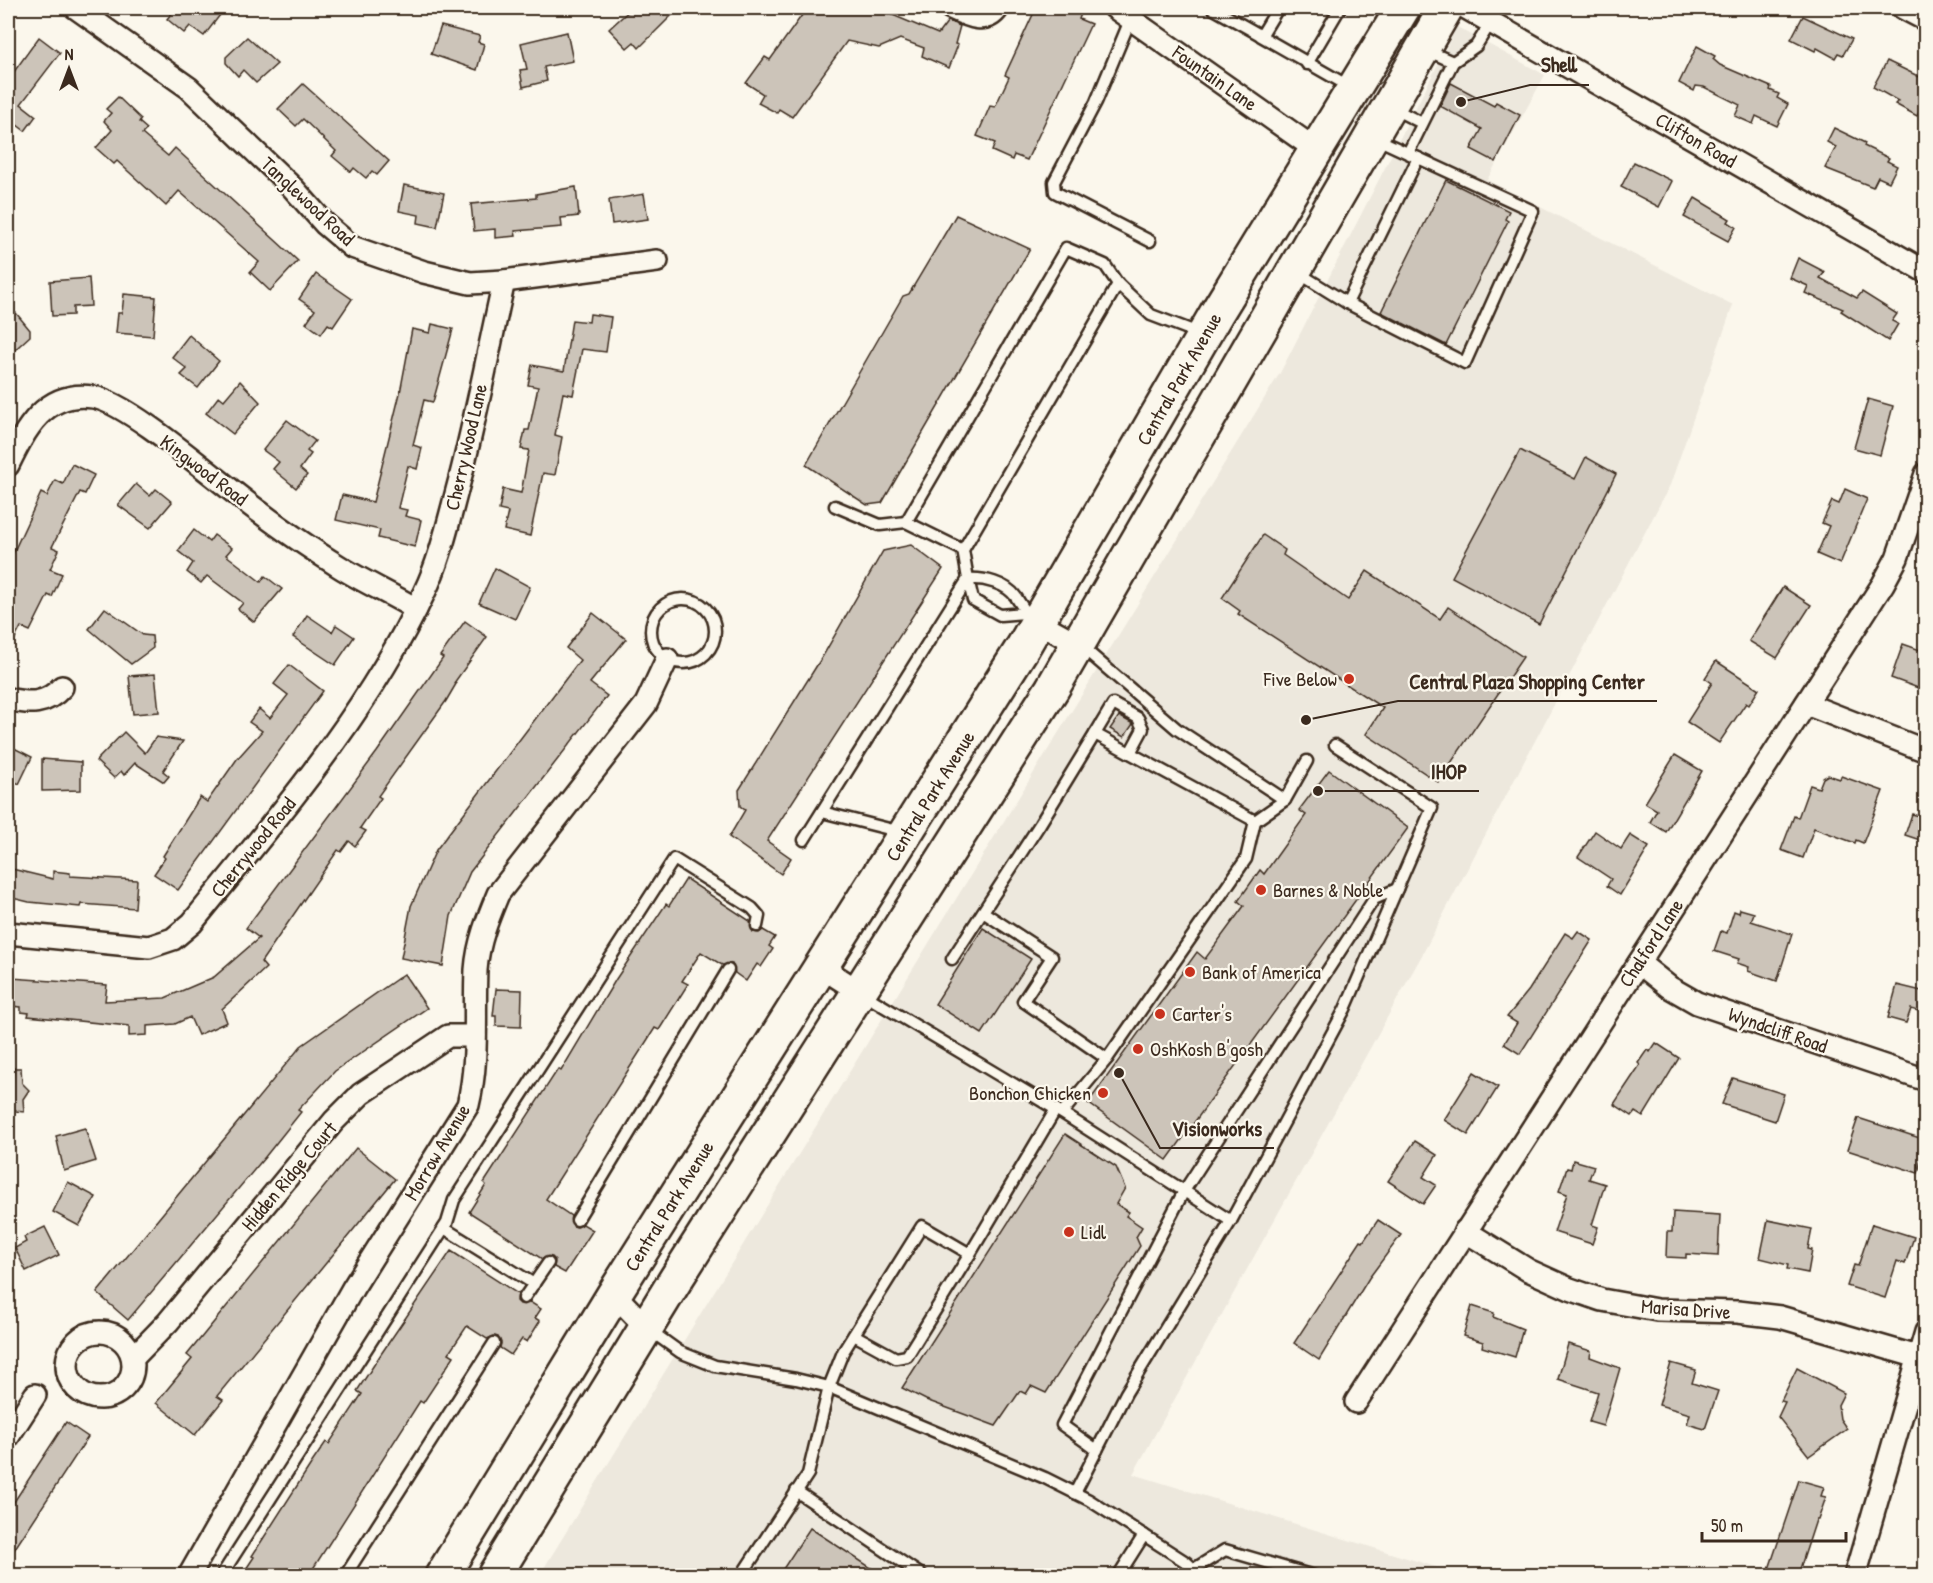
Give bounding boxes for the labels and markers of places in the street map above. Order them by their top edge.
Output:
callout: Shell [1530,46,1589,85]
callout: Central Plaza Shopping Center [1398,662,1657,701]
place label: Five Below [1263,665,1337,692]
marker: Five Below [1342,672,1356,686]
callout: IHOP [1419,752,1479,791]
place label: Barnes & Noble [1273,876,1383,903]
marker: Barnes & Noble [1254,883,1268,897]
place label: Bank of America [1202,958,1321,985]
marker: Bank of America [1183,965,1197,979]
place label: Carter's [1172,1000,1232,1027]
marker: Carter's [1153,1007,1167,1021]
place label: OshKosh B'gosh [1150,1035,1263,1062]
marker: OshKosh B'gosh [1131,1042,1145,1056]
place label: Bonchon Chicken [969,1079,1091,1106]
marker: Bonchon Chicken [1096,1086,1110,1100]
callout: Visionworks [1160,1109,1274,1148]
place label: Lidl [1081,1218,1107,1245]
marker: Lidl [1062,1225,1076,1239]

